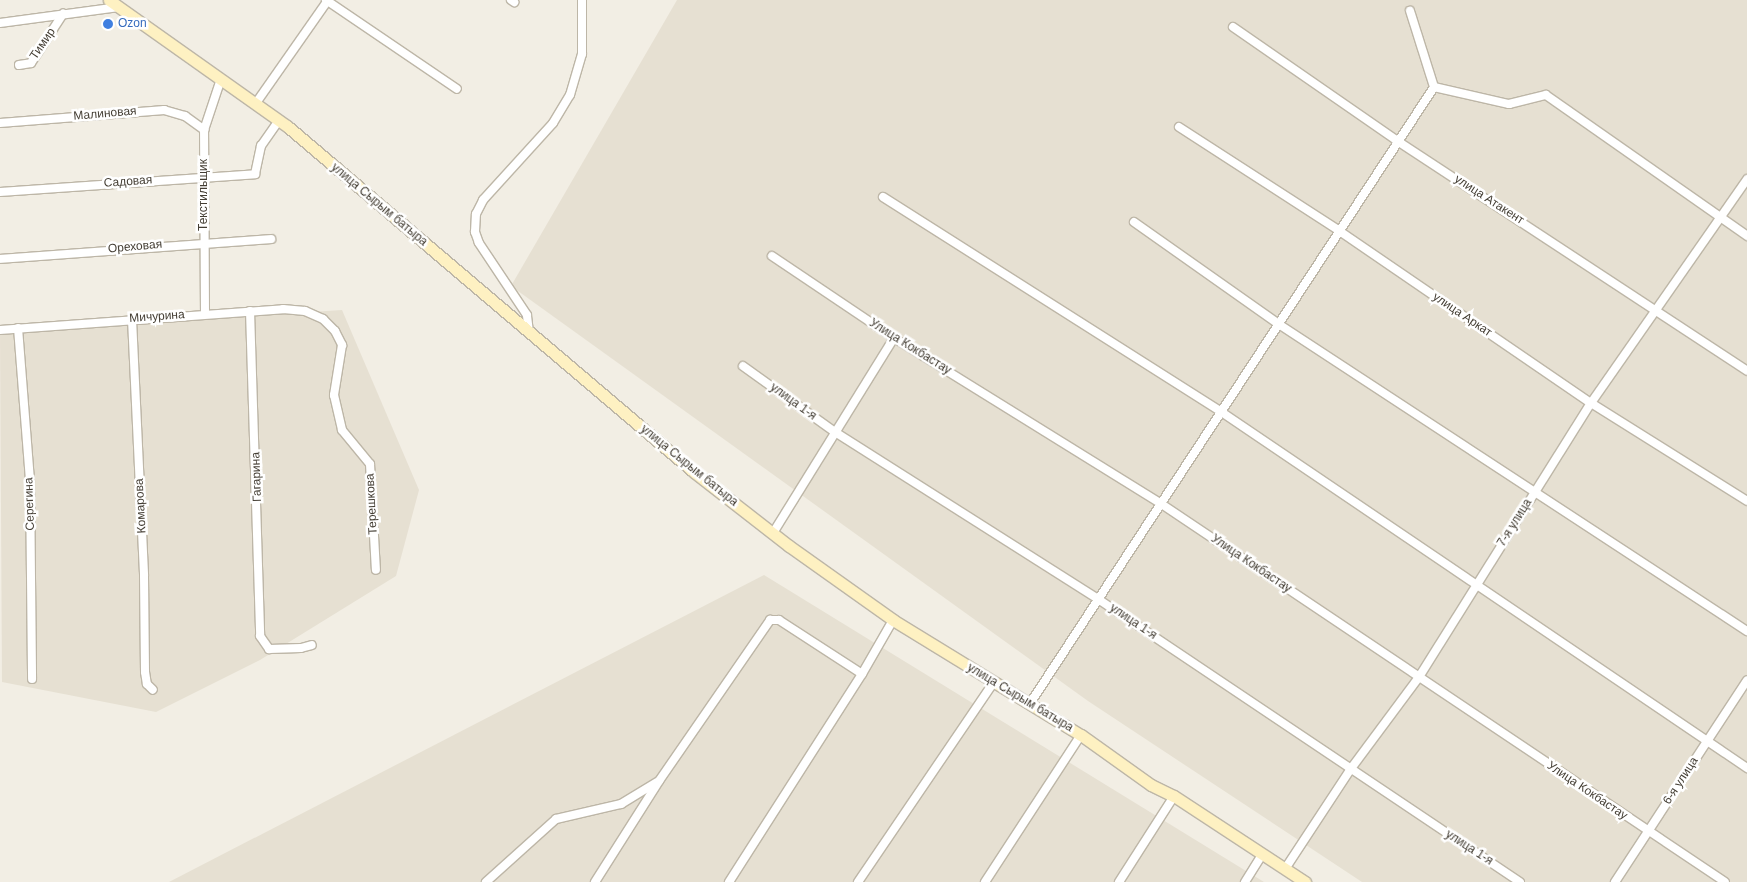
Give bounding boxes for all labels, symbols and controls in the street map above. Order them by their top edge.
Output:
place label: Ozon [118,17,147,31]
marker: Ozon [102,18,114,30]
street label: Тимир [27,25,59,63]
street label: Малиновая [73,104,137,124]
street label: Текстильщик [197,159,211,231]
street label: улица Сырым батыра [328,161,430,249]
street label: улица Атакент [1451,172,1527,228]
street label: Садовая [103,173,153,191]
street label: Ореховая [107,237,163,257]
street label: улица Аркат [1430,290,1494,340]
street label: Мичурина [129,308,185,326]
street label: Улица Кокбастау [866,316,954,378]
street label: улица 1-я [767,380,819,424]
street label: улица Сырым батыра [637,422,741,510]
street label: Гагарина [249,452,265,502]
street label: Терешкова [363,473,381,535]
street label: Серегина [22,477,38,531]
street label: Комарова [132,478,150,534]
street label: 7-я улица [1495,497,1535,549]
street label: Улица Кокбастау [1208,532,1294,596]
street label: улица 1-я [1107,601,1159,643]
street label: улица Сырым батыра [964,661,1076,735]
street label: 6-я улица [1660,755,1702,807]
street label: Улица Кокбастау [1544,759,1630,823]
street label: улица 1-я [1443,827,1495,869]

